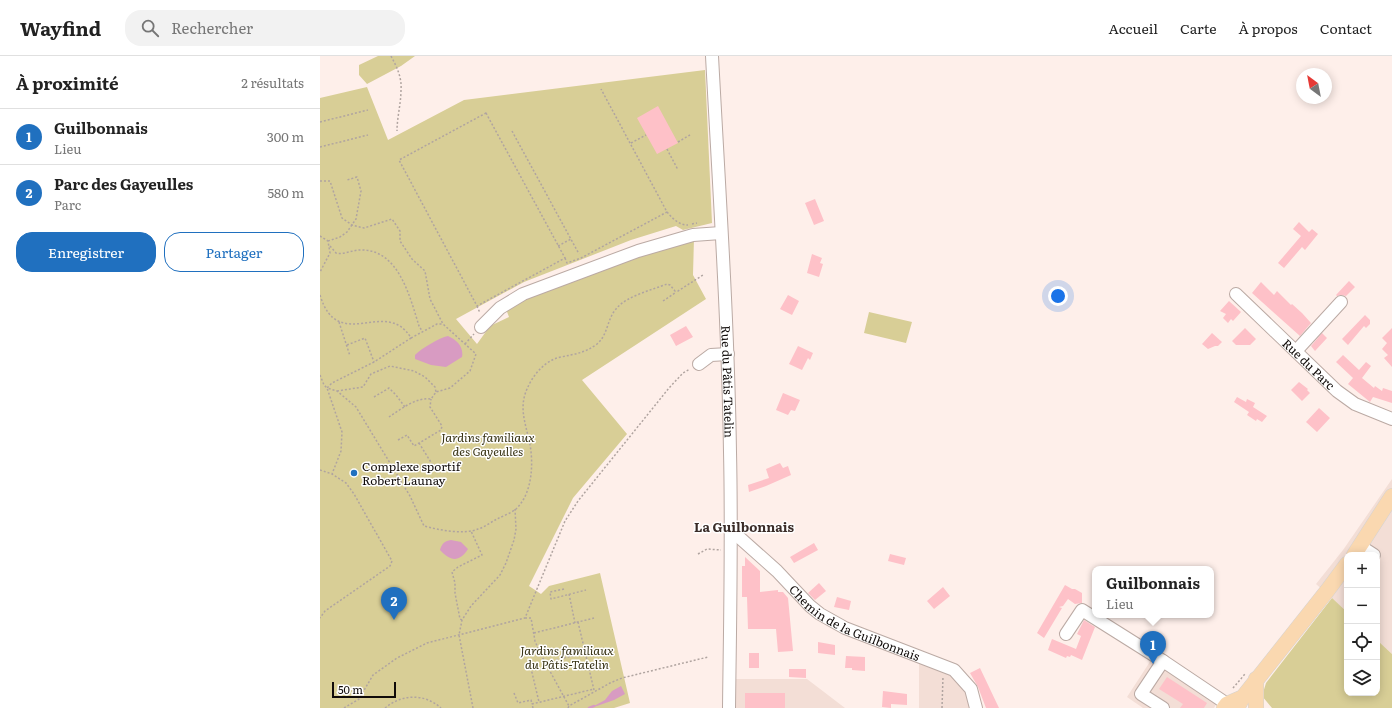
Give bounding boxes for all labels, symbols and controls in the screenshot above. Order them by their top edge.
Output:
search box [125,10,405,46]
text: Wayfind [20,14,101,42]
text: Rechercher [171,16,253,39]
icon: search [139,17,161,39]
text: Accueil [1108,18,1158,38]
text: Carte [1180,18,1217,38]
text: À propos [1239,18,1298,38]
text: Contact [1320,18,1372,38]
north arrow [1296,68,1332,104]
text: À proximité [16,70,119,95]
text: 2 résultats [241,73,304,92]
text: Guilbonnais [54,116,148,139]
text: 1 [26,127,32,146]
text: 300 m [267,127,304,146]
text: Lieu [54,139,82,158]
text: Parc des Gayeulles [54,172,193,195]
text: 2 [26,183,32,202]
text: 580 m [268,183,304,202]
text: Parc [54,195,81,214]
button: Enregistrer [16,232,156,272]
button: Partager [164,232,304,272]
your location [1048,286,1068,306]
street label: Rue du Pâtis Tatelin [717,325,739,438]
street label: Rue du Parc [1279,334,1339,394]
park label: Jardins familiaux des Gayeulles [441,428,535,460]
place label: Complexe sportif Robert Launay [362,457,462,489]
marker: Complexe sportif Robert Launay [349,468,359,478]
district label: La Guilbonnais [694,517,794,536]
map controls [1344,552,1380,696]
button: + [1344,552,1380,588]
popup [1092,566,1214,618]
text: Guilbonnais [1106,571,1200,594]
street label: Chemin de la Guilbonnais [785,581,923,665]
pin: 2 [381,587,407,620]
button: − [1344,588,1380,624]
text: Lieu [1106,594,1134,613]
button: locate [1344,624,1380,660]
pin: 1 [1140,631,1166,664]
park label: Jardins familiaux du Pâtis-Tatelin [520,641,614,673]
button: layers [1344,660,1380,696]
scale bar [332,680,396,699]
text: 50 m [338,681,363,697]

